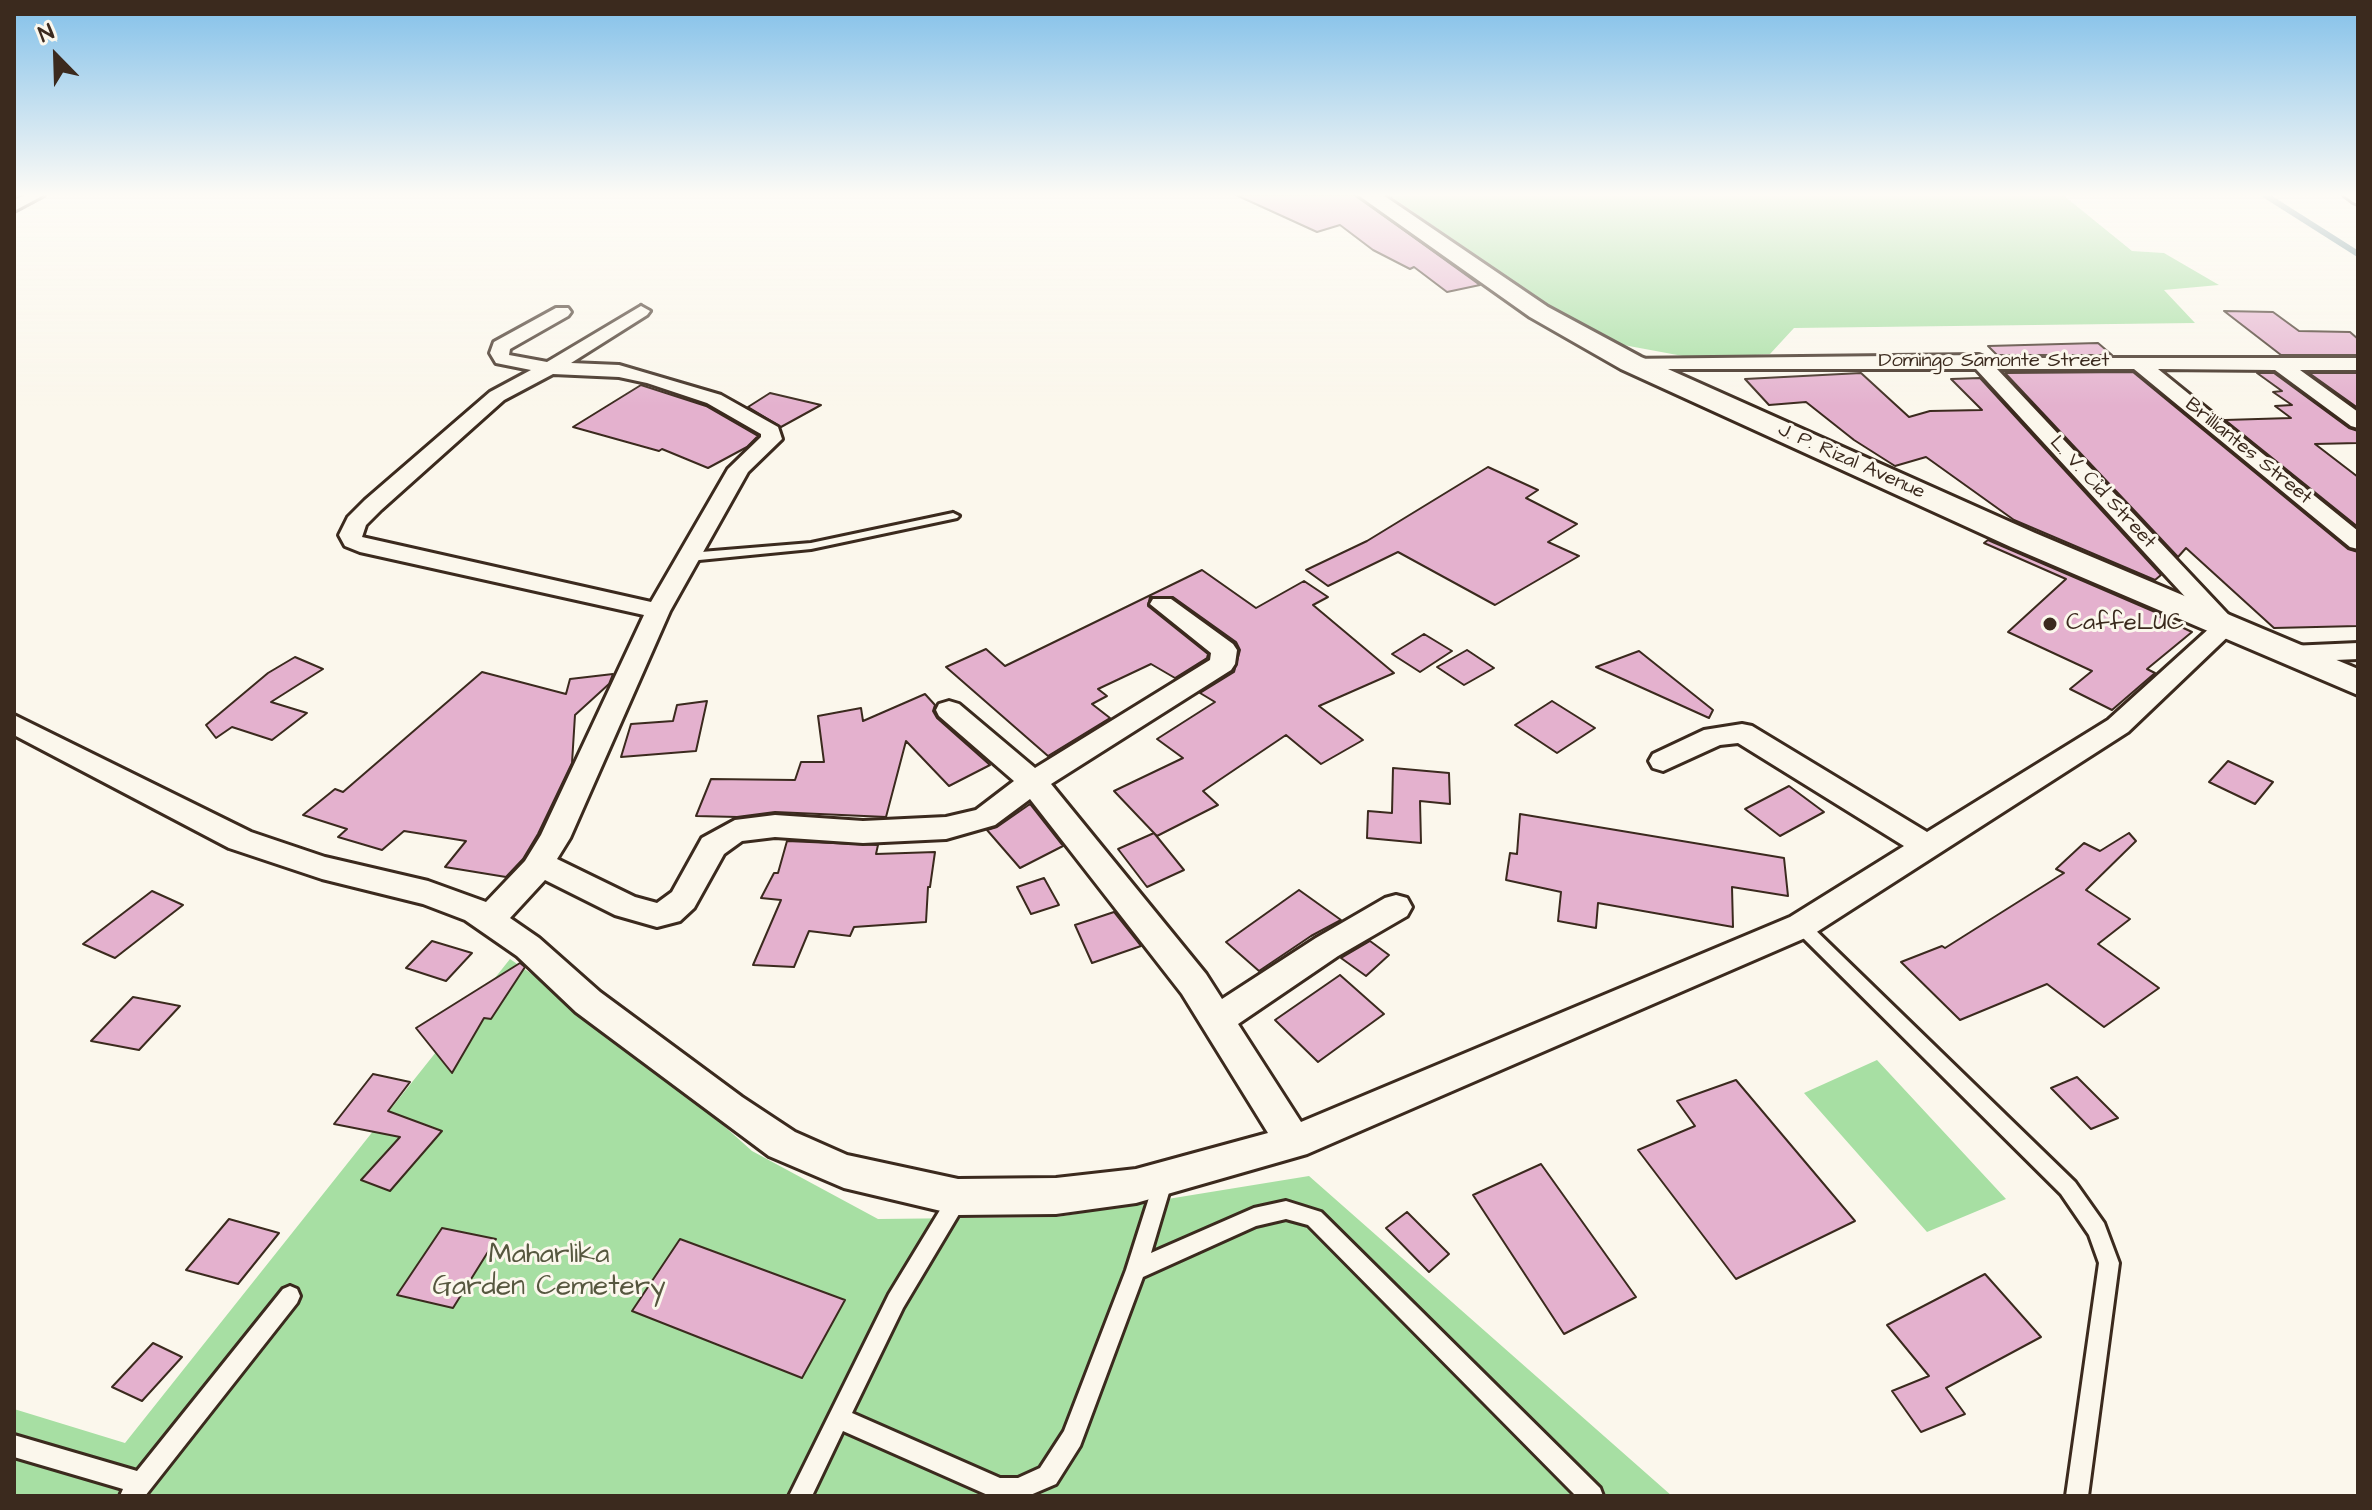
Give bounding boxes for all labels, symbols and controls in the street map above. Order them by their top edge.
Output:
north arrow [16,16,96,96]
text: N [34,16,59,50]
street label: Domingo Samonte Street [1879,350,2109,374]
street label: Brilliantes Street [2180,393,2316,511]
street label: J. P. Rizal Avenue [1774,419,1928,505]
street label: L. V. Cid Street [2044,432,2160,554]
place label: CaffeLUC [2066,610,2184,638]
marker: CaffeLUC [2041,615,2059,633]
park label: Maharlika Garden Cemetery [433,1239,665,1305]

